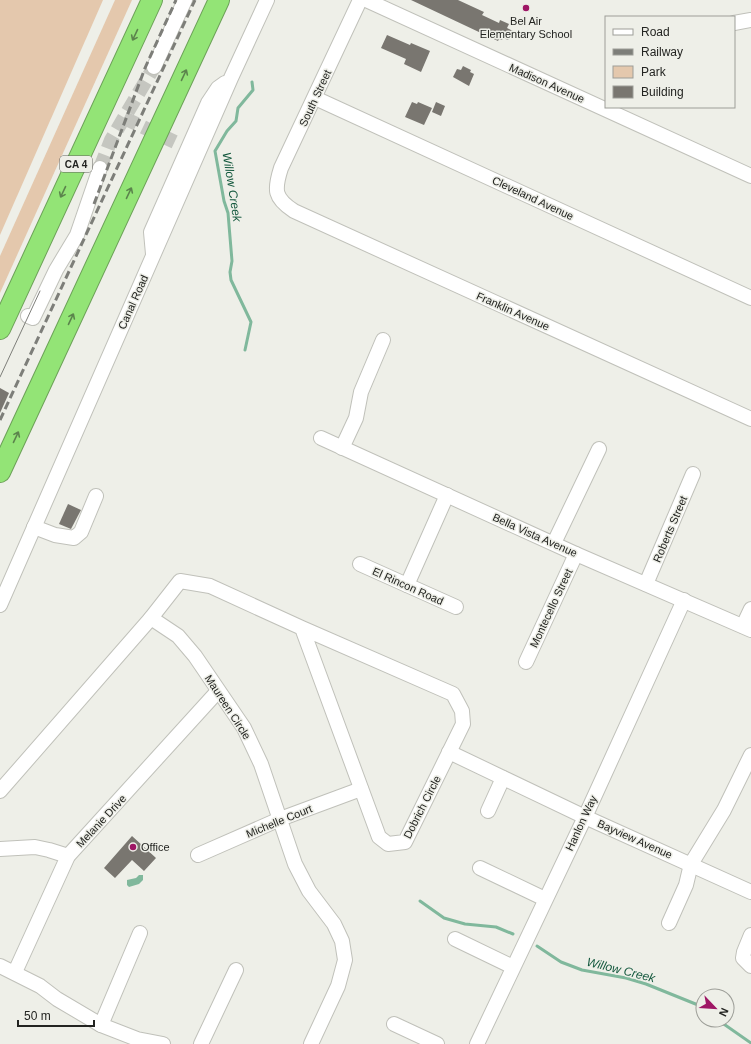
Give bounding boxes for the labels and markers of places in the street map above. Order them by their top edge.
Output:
marker: Bel Air Elementary School [521,3,531,13]
place label: Bel Air Elementary School [480,15,572,40]
place label: Office [141,841,170,853]
marker: Office [128,842,138,852]

